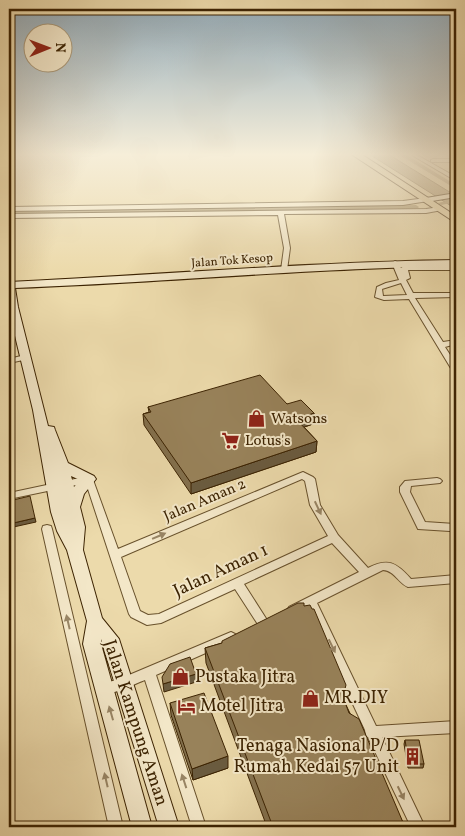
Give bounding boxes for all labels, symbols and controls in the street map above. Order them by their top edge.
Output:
north arrow [22,22,72,72]
text: N [50,43,69,53]
street label: Jalan Tok Kesop [191,250,273,272]
shop icon: Watsons [247,409,267,429]
place label: Watsons [271,409,327,430]
supermarket icon: Lotus's [221,431,241,451]
place label: Lotus's [245,431,291,452]
street label: Jalan Aman 2 [161,474,249,528]
one-way arrow [314,501,322,515]
one-way arrow [152,532,166,540]
street label: Jalan Aman 1 [169,538,273,604]
one-way arrow [64,614,72,629]
street label: Jalan Kampung Aman [96,637,174,809]
one-way arrow [328,639,336,653]
place label: Pustaka Jitra [195,665,295,690]
shop icon: Pustaka Jitra [171,667,191,687]
place label: MR.DIY [324,686,388,711]
shop icon: MR.DIY [300,688,320,708]
place label: Motel Jitra [200,694,284,719]
hotel icon: Motel Jitra [176,696,196,716]
one-way arrow [106,705,114,720]
place label: Tenaga Nasional P/D Rumah Kedai 57 Unit [234,734,399,780]
building icon: Tenaga Nasional P/D Rumah Kedai 57 Unit [403,746,423,766]
one-way arrow [101,771,109,787]
one-way arrow [179,773,187,788]
one-way arrow [397,786,405,800]

